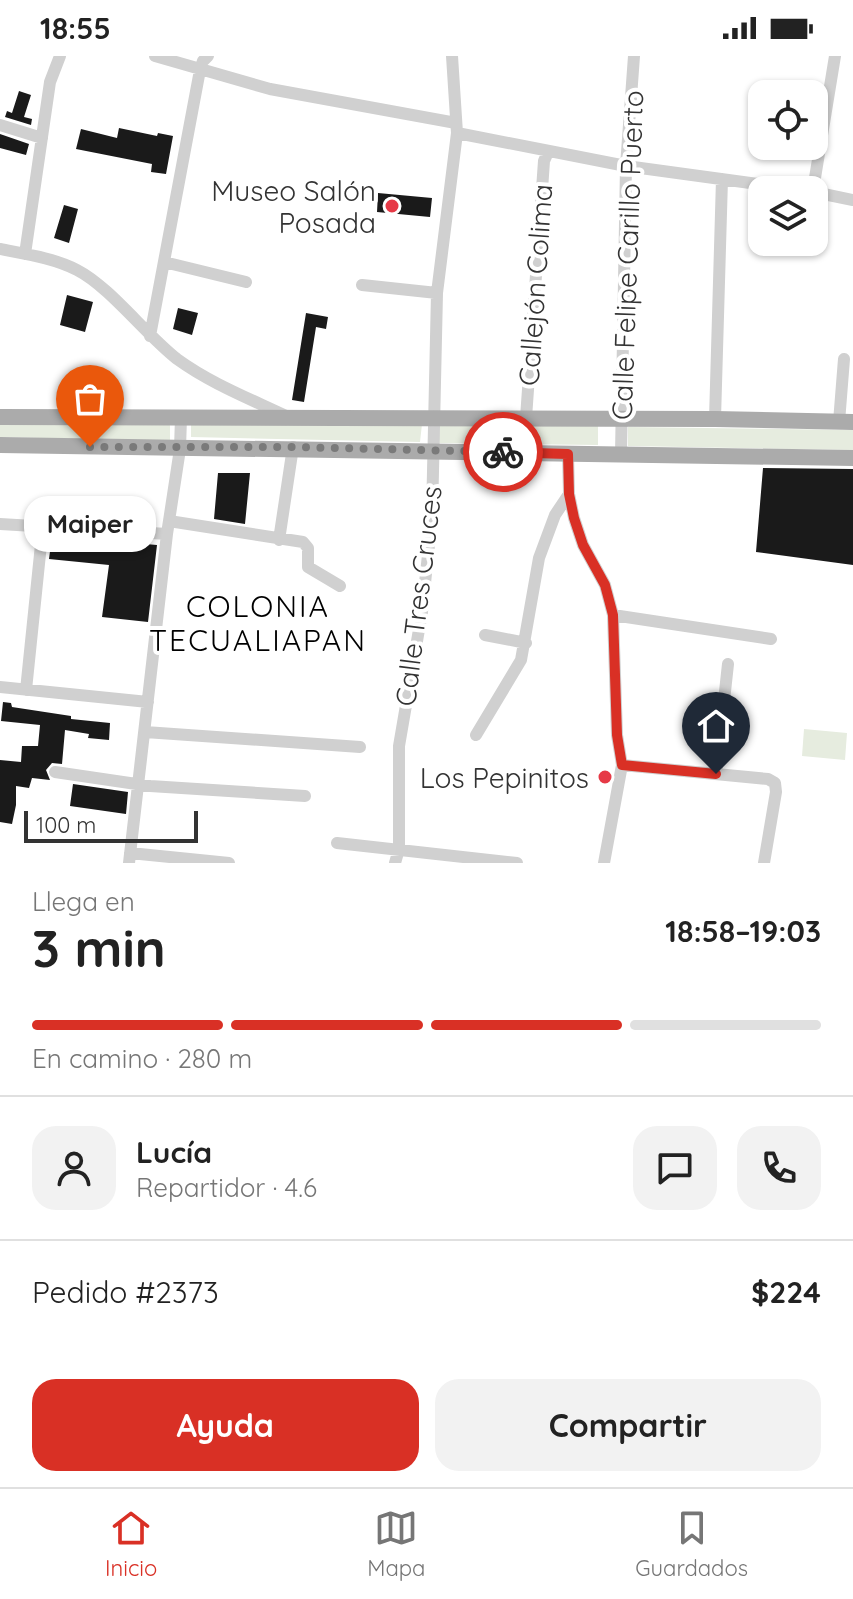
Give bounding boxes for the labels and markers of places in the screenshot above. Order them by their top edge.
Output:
place label: Museo Salón Posada [211,173,376,240]
marker: Museo Salón Posada [383,197,401,215]
pin [56,365,124,447]
callout: Maiper [24,495,156,551]
pin [682,692,750,774]
place label: Los Pepinitos [420,760,589,795]
marker: Los Pepinitos [596,768,614,786]

